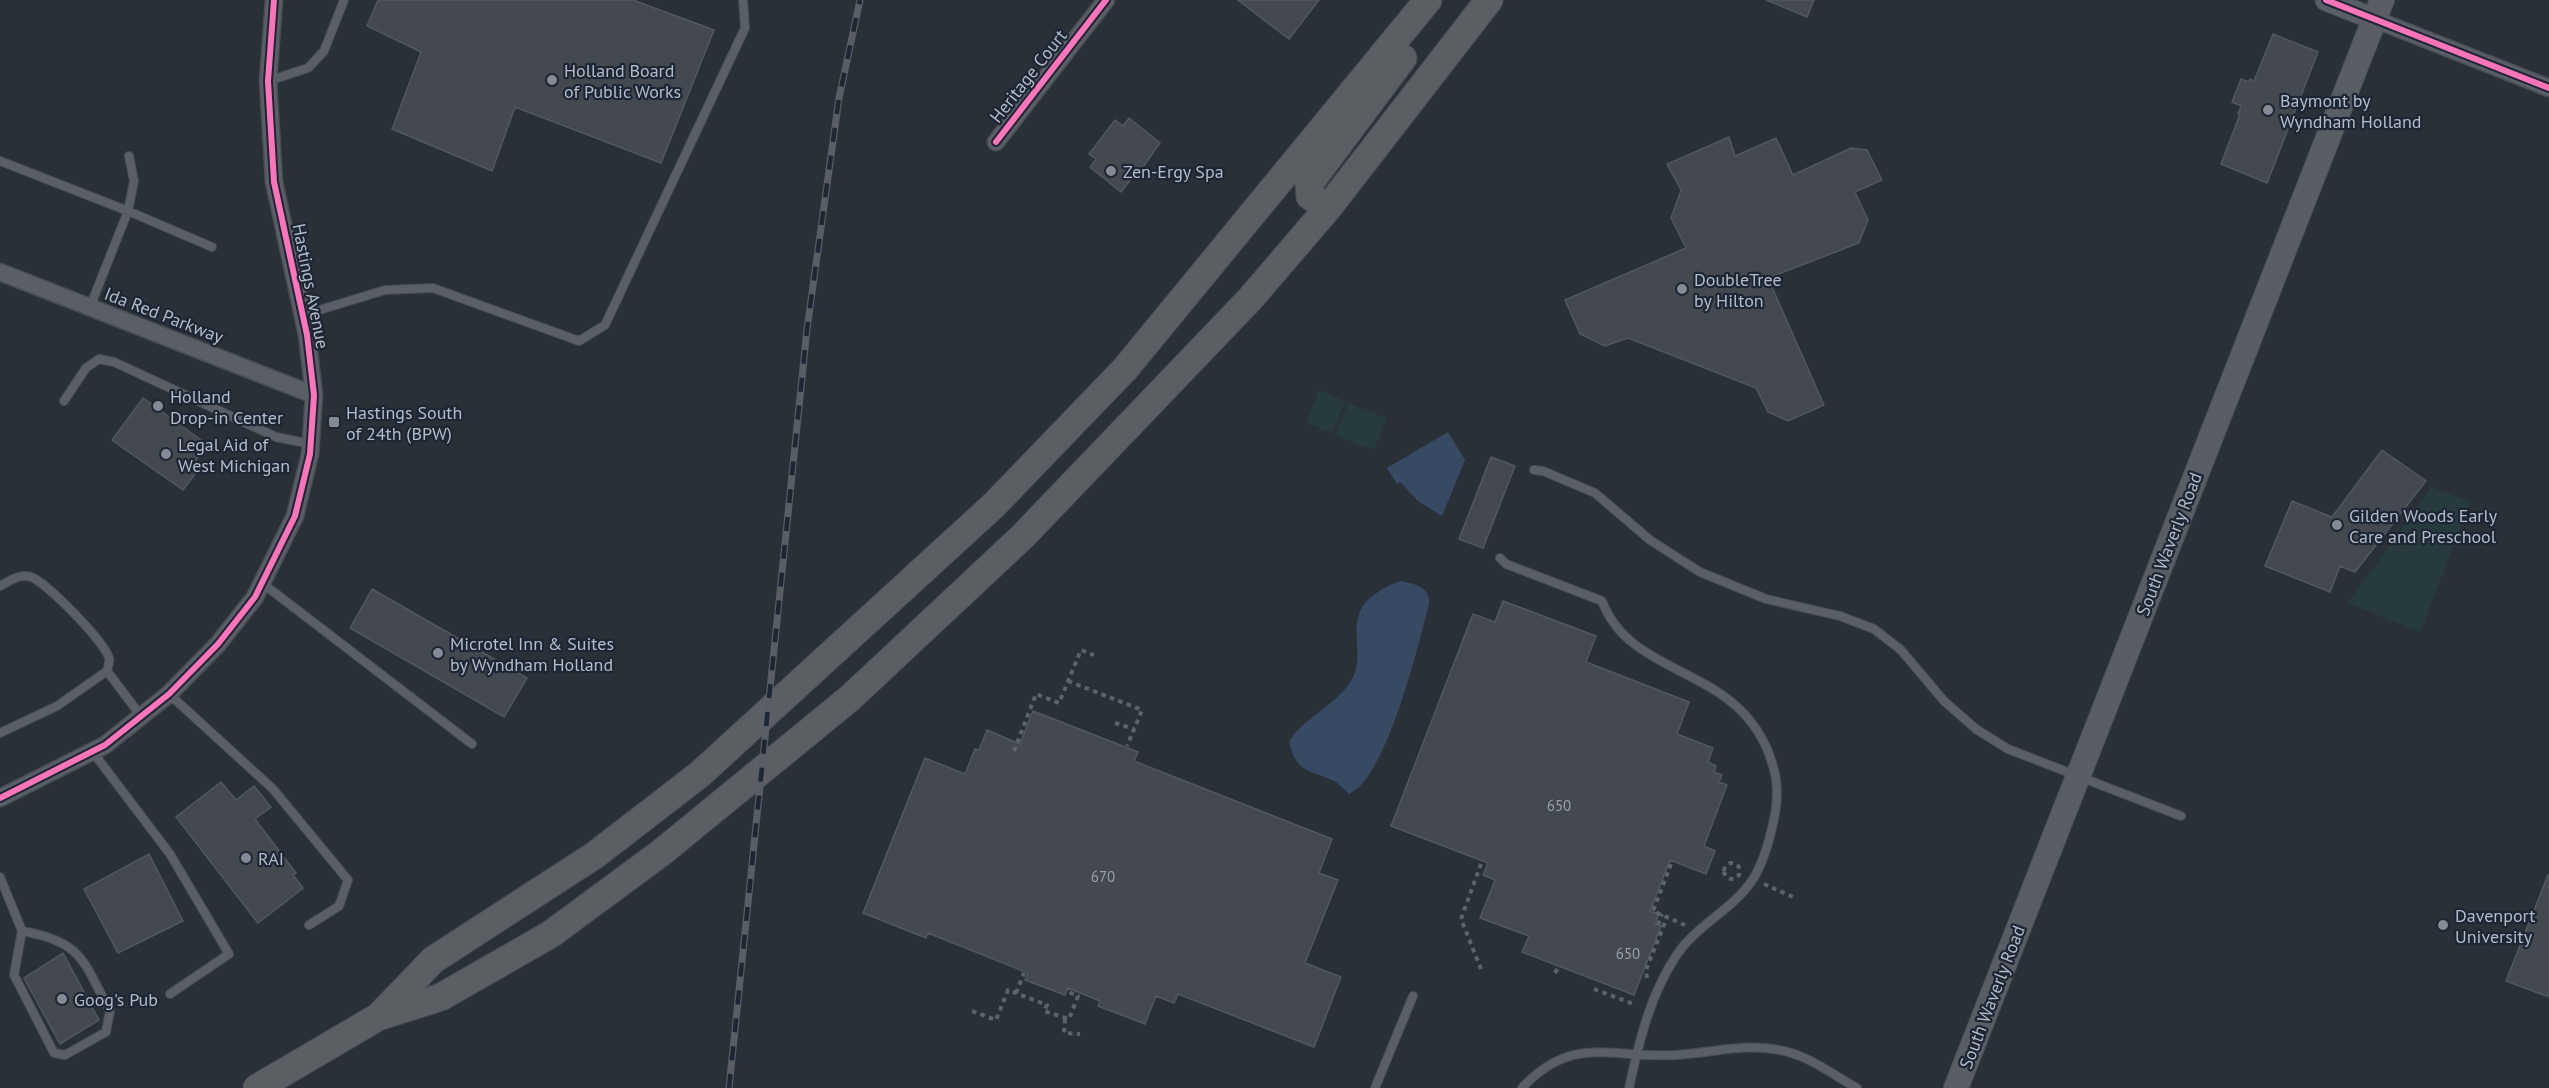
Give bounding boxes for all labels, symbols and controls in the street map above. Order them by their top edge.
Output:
street label: Heritage Court [984,25,1072,127]
place label: Holland Board of Public Works [564,59,681,103]
marker: Holland Board of Public Works [545,73,559,87]
place label: Baymont by Wyndham Holland [2280,89,2421,133]
marker: Baymont by Wyndham Holland [2261,103,2275,117]
place label: Zen-Ergy Spa [1123,160,1224,183]
marker: Zen-Ergy Spa [1104,164,1118,178]
street label: Hastings Avenue [288,221,334,351]
place label: DoubleTree by Hilton [1694,268,1782,312]
street label: Ida Red Parkway [101,282,227,348]
marker: DoubleTree by Hilton [1675,282,1689,296]
place label: Holland Drop-in Center [170,385,283,429]
marker: Holland Drop-in Center [151,399,165,413]
place label: Hastings South of 24th (BPW) [346,401,462,445]
marker: Hastings South of 24th (BPW) [327,415,341,429]
place label: Legal Aid of West Michigan [178,433,290,477]
marker: Legal Aid of West Michigan [159,447,173,461]
street label: South Waverly Road [2131,469,2207,619]
place label: Gilden Woods Early Care and Preschool [2349,504,2498,548]
marker: Gilden Woods Early Care and Preschool [2330,518,2344,532]
place label: Microtel Inn & Suites by Wyndham Holland [450,632,614,676]
marker: Microtel Inn & Suites by Wyndham Holland [431,646,445,660]
house number: 650 [1547,796,1571,815]
place label: RAI [258,847,284,870]
marker: RAI [239,851,253,865]
house number: 670 [1091,867,1115,886]
place label: Davenport University [2455,904,2535,948]
marker: Davenport University [2436,918,2450,932]
street label: South Waverly Road [1954,922,2030,1072]
house number: 650 [1616,944,1640,963]
place label: Goog's Pub [74,988,158,1011]
marker: Goog's Pub [55,992,69,1006]

